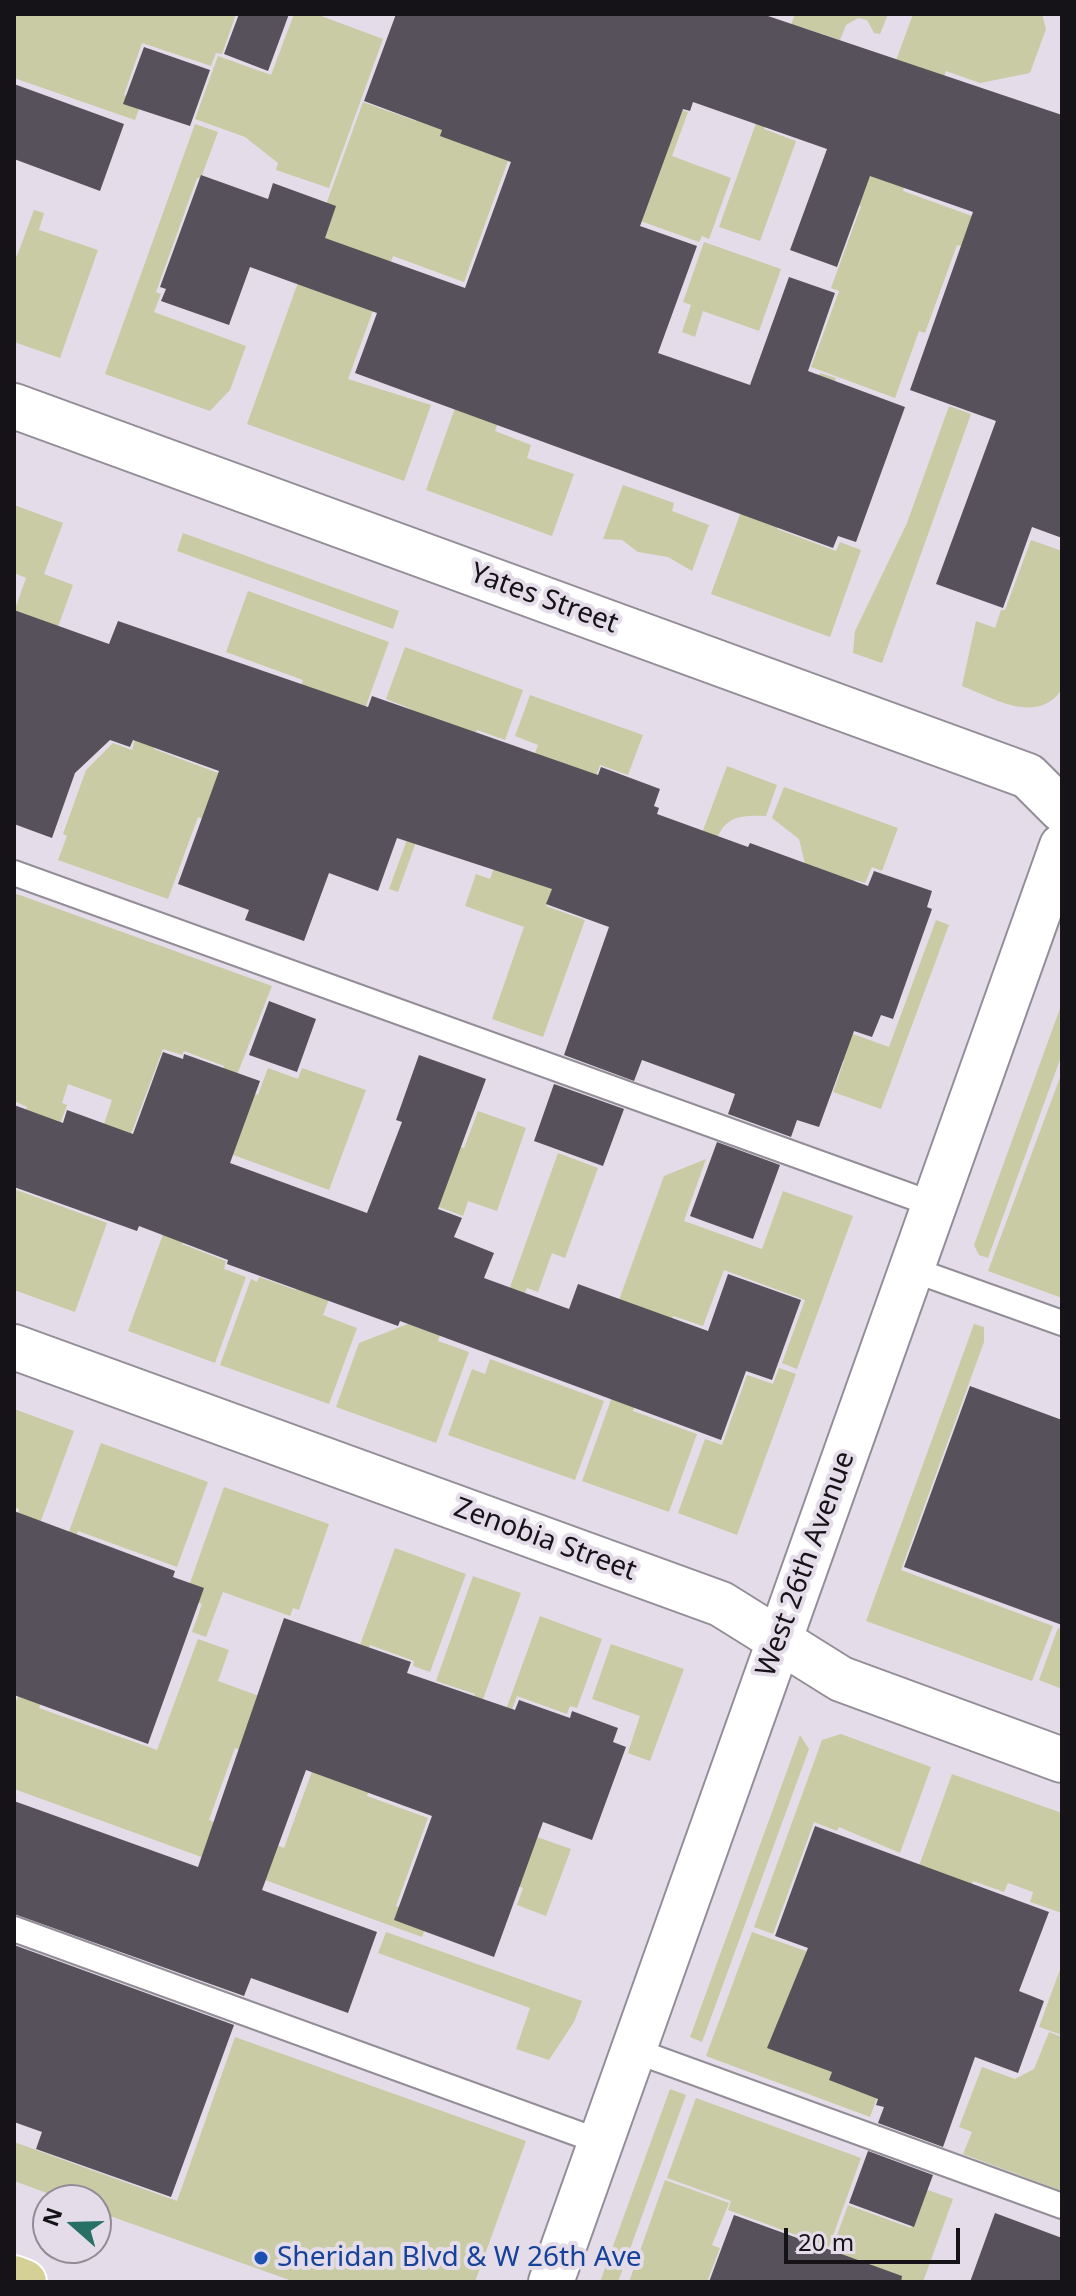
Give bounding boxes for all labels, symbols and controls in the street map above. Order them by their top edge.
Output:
street label: Yates Street [465,557,623,641]
street label: West 26th Avenue [750,1447,862,1681]
street label: Zenobia Street [449,1491,641,1589]
north arrow [32,2184,112,2264]
text: N [34,2203,68,2230]
scale bar [788,2212,964,2262]
text: 20 m [798,2225,854,2258]
place label: Sheridan Blvd & W 26th Ave [277,2241,642,2275]
marker: Sheridan Blvd & W 26th Ave [252,2249,270,2267]

